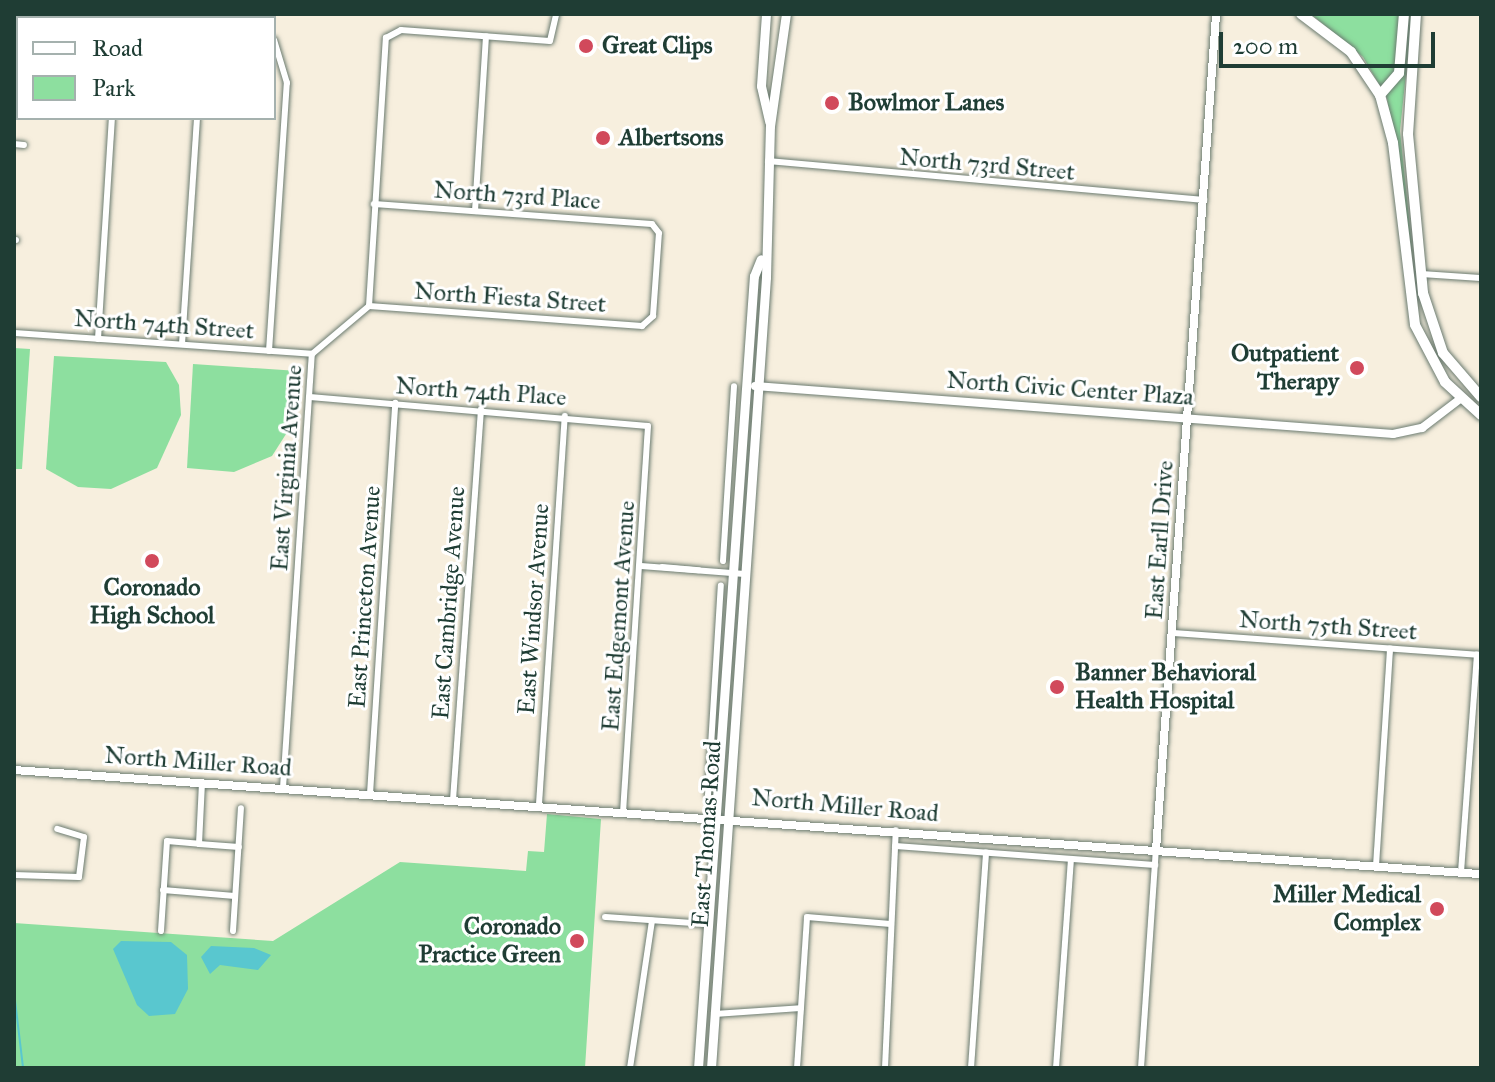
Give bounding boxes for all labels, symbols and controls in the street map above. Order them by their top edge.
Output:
legend [16,16,276,120]
scale bar [1223,16,1439,66]
text: 200 m [1233,31,1298,61]
place label: Great Clips [602,32,712,60]
text: Road [92,33,143,63]
marker: Great Clips [577,37,595,55]
text: Park [92,73,135,103]
place label: Bowlmor Lanes [848,89,1004,117]
marker: Bowlmor Lanes [823,94,841,112]
place label: Albertsons [619,124,724,152]
marker: Albertsons [594,129,612,147]
street label: North 73rd Street [898,143,1076,187]
street label: North 73rd Place [433,176,601,216]
street label: North Fiesta Street [413,277,607,319]
street label: North 74th Street [73,304,255,346]
place label: Outpatient Therapy [1231,340,1339,396]
marker: Outpatient Therapy [1346,357,1368,379]
street label: East Virginia Avenue [265,364,309,572]
street label: North Civic Center Plaza [945,366,1195,412]
street label: North 74th Place [395,372,567,412]
street label: East Earll Drive [1140,459,1180,621]
street label: East Princeton Avenue [343,485,387,709]
street label: East Cambridge Avenue [426,485,472,721]
street label: East Edgemont Avenue [597,500,641,732]
street label: East Windsor Avenue [512,503,556,715]
marker: Coronado High School [143,552,161,570]
place label: Coronado High School [89,574,215,630]
street label: North 75th Street [1238,605,1418,647]
place label: Banner Behavioral Health Hospital [1075,659,1256,715]
marker: Banner Behavioral Health Hospital [1046,676,1068,698]
street label: East Thomas Road [686,740,728,928]
street label: North Miller Road [103,741,293,783]
street label: North Miller Road [750,783,940,829]
place label: Miller Medical Complex [1273,881,1421,937]
marker: Miller Medical Complex [1428,900,1446,918]
place label: Coronado Practice Green [418,913,561,969]
marker: Coronado Practice Green [568,932,586,950]

